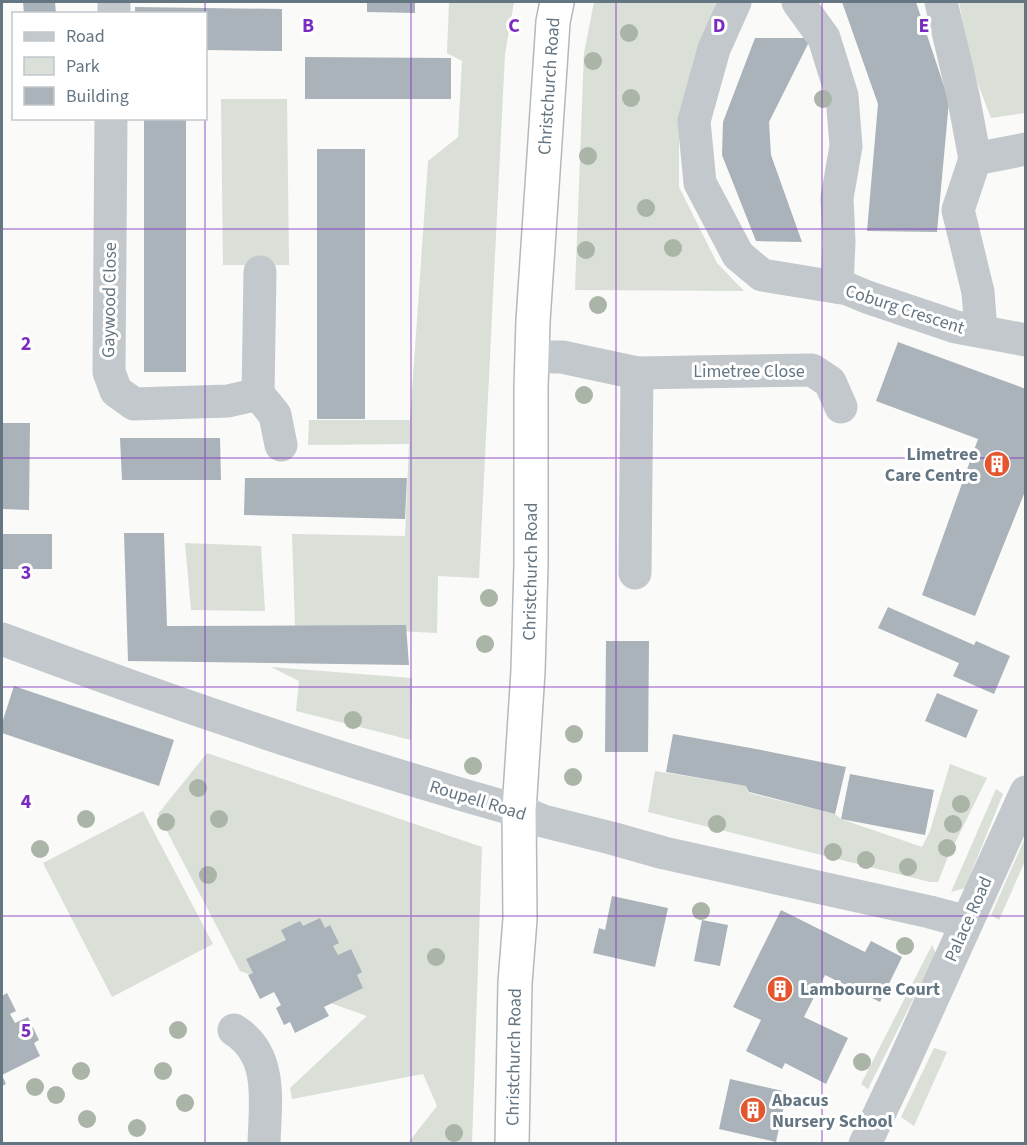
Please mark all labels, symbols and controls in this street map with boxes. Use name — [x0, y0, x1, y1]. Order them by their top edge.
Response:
legend — [12, 12, 207, 120]
text: B — [302, 12, 314, 40]
text: C — [508, 12, 520, 40]
text: D — [713, 12, 725, 40]
text: E — [919, 12, 929, 40]
street label: Christchurch Road — [532, 16, 566, 156]
text: Road — [66, 24, 105, 49]
text: Park — [66, 54, 100, 79]
text: Building — [66, 84, 129, 109]
street label: Gaywood Close — [96, 242, 123, 358]
street label: Coburg Crescent — [842, 278, 968, 341]
text: 2 — [21, 330, 31, 358]
street label: Limetree Close — [693, 359, 805, 384]
place label: Limetree Care Centre — [885, 442, 978, 488]
building icon: Limetree Care Centre — [982, 449, 1012, 479]
street label: Christchurch Road — [517, 503, 544, 641]
text: 3 — [21, 559, 31, 587]
street label: Roupell Road — [426, 774, 529, 827]
text: 4 — [21, 788, 32, 816]
street label: Palace Road — [938, 872, 998, 966]
building icon: Lambourne Court — [765, 974, 795, 1004]
place label: Lambourne Court — [800, 977, 940, 1002]
street label: Christchurch Road — [500, 988, 528, 1126]
text: 5 — [21, 1017, 31, 1045]
place label: Abacus Nursery School — [771, 1088, 893, 1134]
building icon: Abacus Nursery School — [738, 1095, 768, 1125]

